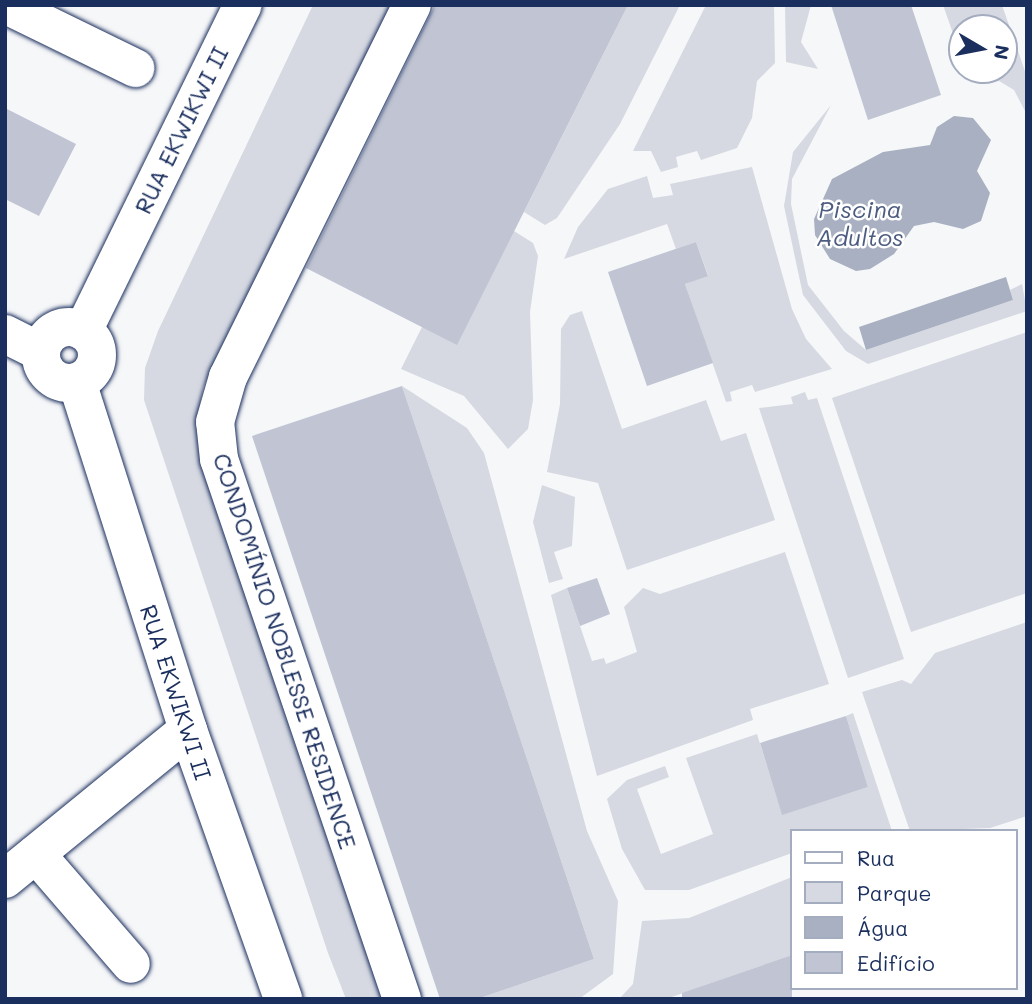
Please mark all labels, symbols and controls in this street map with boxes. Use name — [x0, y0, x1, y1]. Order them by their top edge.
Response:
north arrow — [948, 14, 1018, 84]
street label: RUA EKWIKWI II — [129, 42, 233, 218]
text: N — [989, 43, 1016, 62]
water label: Piscina Adultos — [816, 195, 904, 251]
street label: CONDOMÍNIO NOBLESSE RESIDENCE — [208, 450, 362, 852]
street label: RUA EKWIKWI II — [135, 601, 217, 783]
legend — [790, 829, 1018, 990]
text: Rua — [857, 844, 895, 871]
text: Parque — [857, 879, 931, 906]
text: Água — [857, 914, 908, 941]
text: Edifício — [857, 949, 935, 976]

